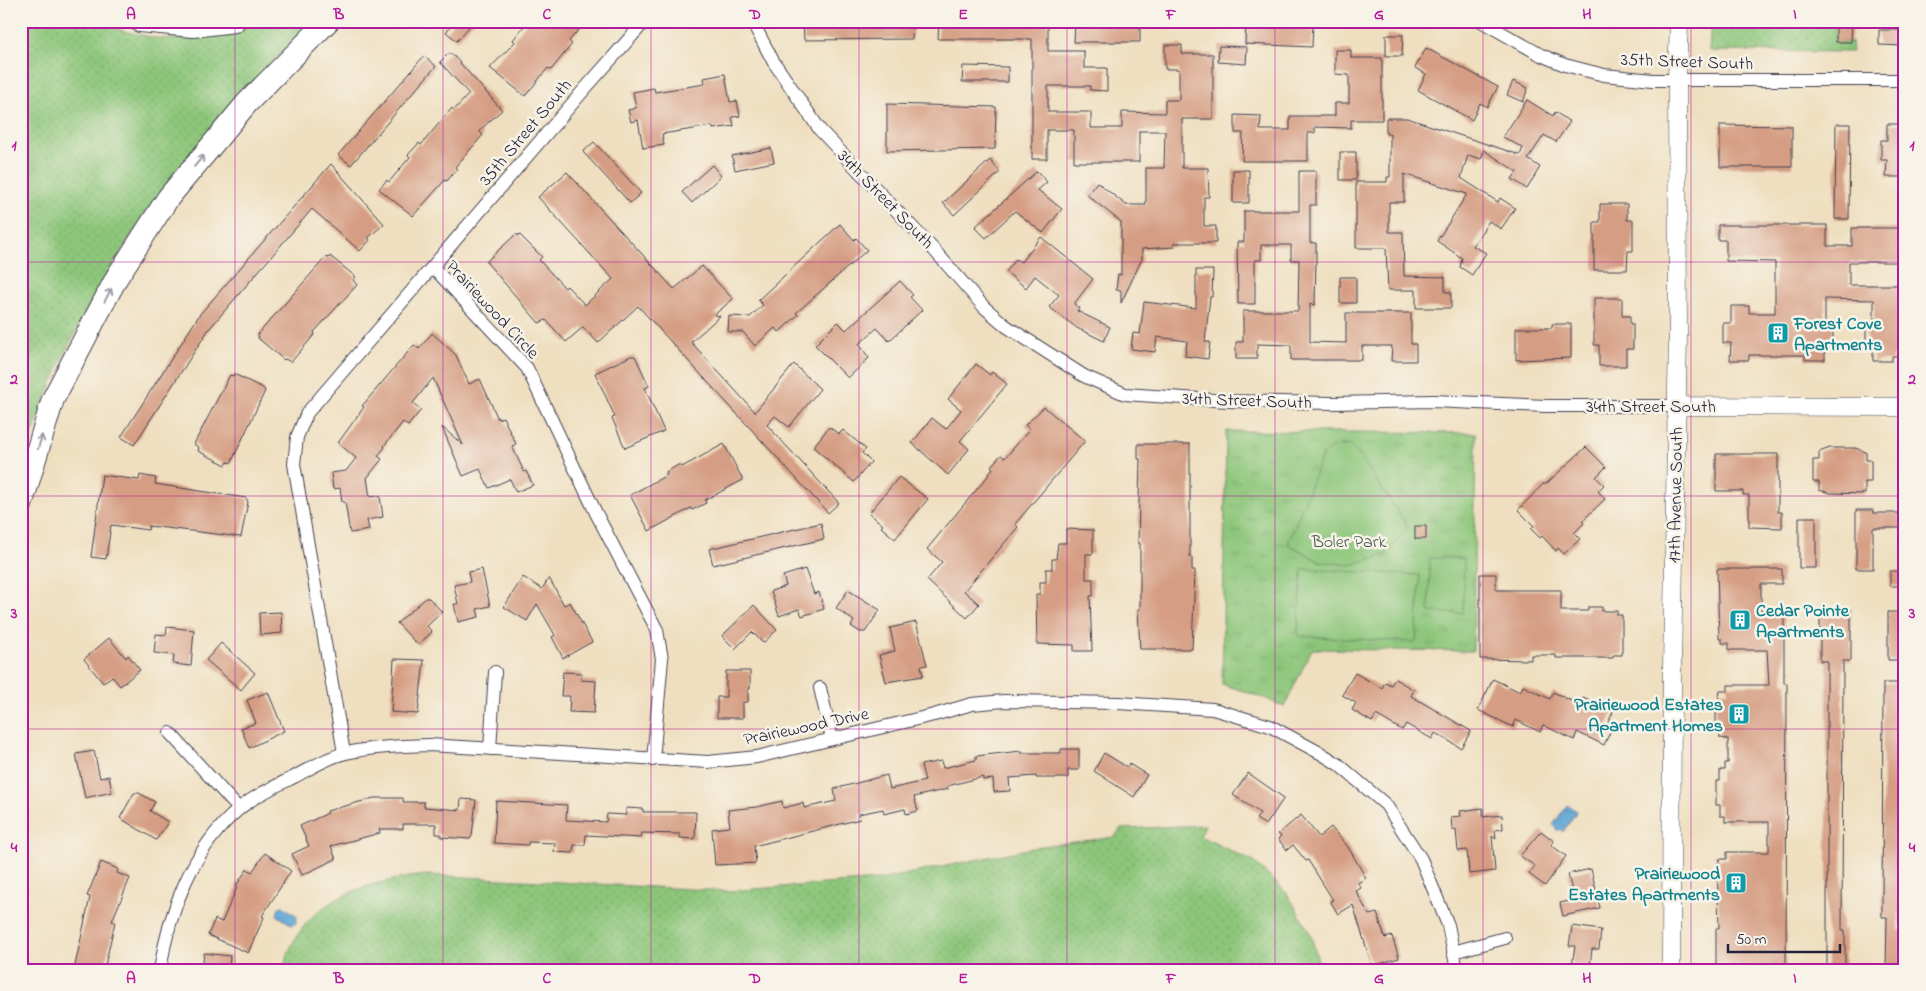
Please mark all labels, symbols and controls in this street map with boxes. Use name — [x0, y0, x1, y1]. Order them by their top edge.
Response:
text: A — [126, 3, 136, 27]
text: B — [333, 3, 345, 27]
text: C — [543, 3, 552, 27]
text: D — [748, 3, 761, 27]
text: E — [958, 3, 968, 27]
text: F — [1165, 3, 1177, 27]
text: G — [1374, 3, 1384, 27]
text: H — [1582, 3, 1592, 27]
text: I — [1793, 3, 1797, 27]
street label: 35th Street South — [1620, 48, 1754, 78]
street label: 35th Street South — [474, 74, 579, 192]
text: 1 — [11, 134, 17, 158]
text: 1 — [1909, 134, 1915, 158]
street label: 34th Street South — [830, 145, 939, 256]
one-way arrow — [193, 155, 204, 168]
street label: Prairiewood Circle — [439, 255, 545, 367]
one-way arrow — [104, 288, 113, 303]
place label: Forest Cove Apartments — [1793, 312, 1882, 359]
building icon: Forest Cove Apartments — [1766, 321, 1790, 345]
text: 2 — [9, 368, 18, 392]
text: 2 — [1907, 368, 1916, 392]
street label: 34th Street South — [1182, 387, 1312, 417]
street label: 34th Street South — [1586, 395, 1716, 421]
street label: 17th Avenue South — [1663, 427, 1691, 563]
one-way arrow — [36, 434, 46, 450]
park label: Boler Park — [1311, 530, 1386, 556]
place label: Cedar Pointe Apartments — [1756, 599, 1850, 646]
text: 3 — [10, 602, 18, 626]
text: 3 — [1908, 602, 1916, 626]
building icon: Cedar Pointe Apartments — [1728, 608, 1752, 632]
place label: Prairiewood Estates Apartment Homes — [1574, 693, 1723, 740]
street label: Prairiewood Drive — [741, 702, 872, 754]
building icon: Prairiewood Estates Apartment Homes — [1727, 702, 1751, 726]
text: 4 — [10, 836, 18, 860]
text: 4 — [1908, 836, 1916, 860]
place label: Prairiewood Estates Apartments — [1568, 862, 1721, 909]
building icon: Prairiewood Estates Apartments — [1724, 871, 1748, 895]
scale bar — [1728, 921, 1841, 953]
text: 50 m — [1736, 929, 1767, 951]
text: A — [126, 967, 136, 991]
text: B — [333, 967, 345, 991]
text: C — [543, 967, 552, 991]
text: D — [748, 967, 761, 991]
text: E — [958, 967, 968, 991]
text: F — [1165, 967, 1177, 991]
text: G — [1374, 967, 1384, 991]
text: H — [1582, 967, 1592, 991]
text: I — [1793, 967, 1797, 991]

